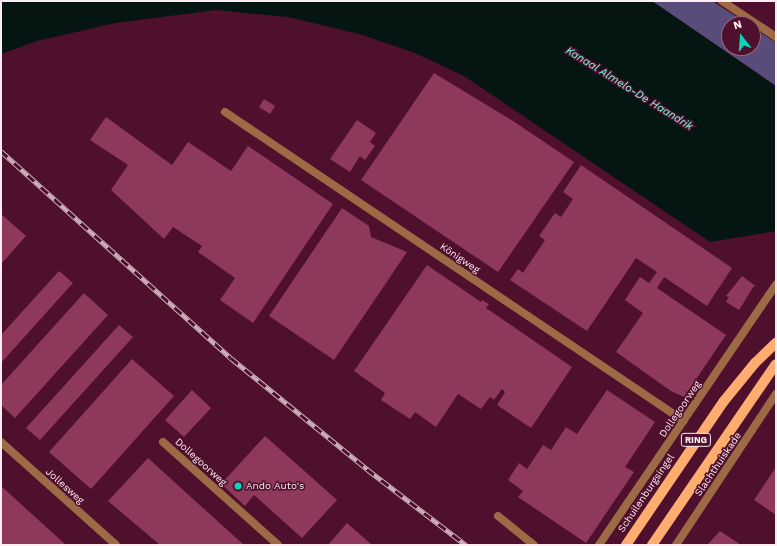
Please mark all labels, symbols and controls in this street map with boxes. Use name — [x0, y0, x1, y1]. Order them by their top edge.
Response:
north arrow — [721, 16, 761, 56]
text: N — [732, 18, 743, 32]
water label: Kanaal Almelo-De Haandrik — [563, 44, 695, 134]
street label: Königweg — [438, 240, 482, 276]
street label: Dollegoorweg — [657, 378, 703, 440]
street label: Slachthuiskade — [692, 430, 744, 498]
road number: RING — [680, 433, 712, 447]
street label: Dollegoorweg — [173, 436, 229, 488]
street label: Schuilenburgsingel — [615, 452, 677, 534]
street label: Jollesweg — [43, 466, 87, 506]
place label: Ando Auto's — [246, 480, 305, 492]
marker: Ando Auto's — [233, 481, 243, 491]

